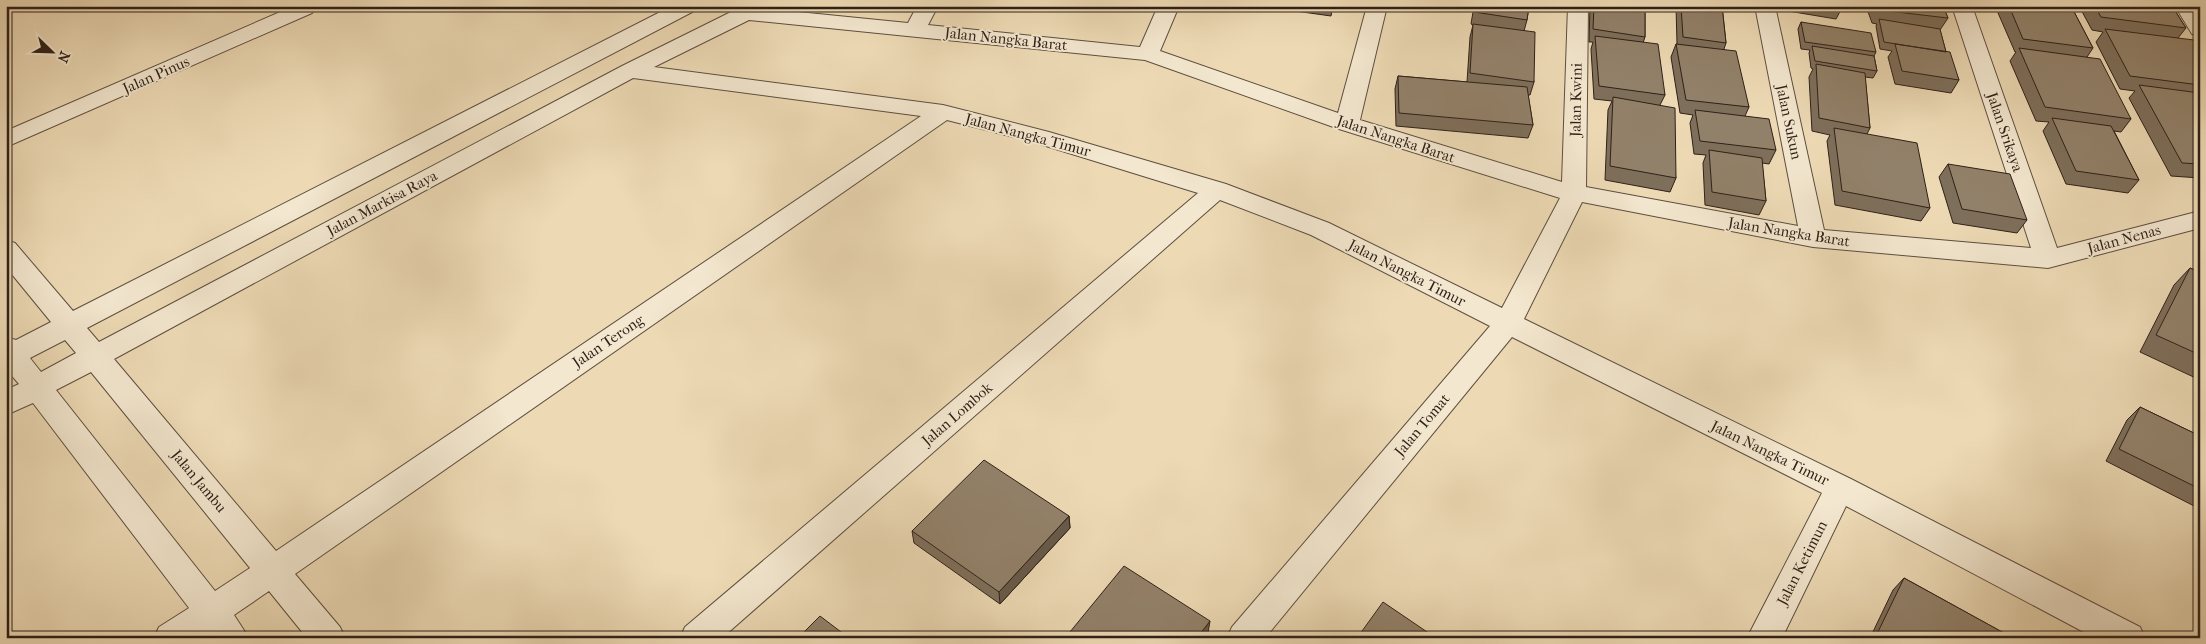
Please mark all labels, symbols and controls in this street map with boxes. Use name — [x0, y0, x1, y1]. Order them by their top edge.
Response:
street label: Jalan Nangka Barat — [943, 24, 1069, 54]
north arrow — [28, 28, 78, 78]
text: N — [53, 49, 73, 65]
street label: Jalan Pinus — [119, 52, 193, 98]
street label: Jalan Kwini — [1566, 62, 1586, 138]
street label: Jalan Sukun — [1772, 82, 1806, 162]
street label: Jalan Srikaya — [1983, 89, 2027, 175]
street label: Jalan Nangka Timur — [962, 109, 1093, 161]
street label: Jalan Nangka Barat — [1334, 111, 1458, 167]
street label: Jalan Markisa Raya — [323, 166, 441, 240]
street label: Jalan Nangka Barat — [1726, 213, 1852, 251]
street label: Jalan Nenas — [2084, 220, 2163, 258]
street label: Jalan Nangka Timur — [1344, 235, 1469, 311]
street label: Jalan Terong — [568, 310, 648, 372]
street label: Jalan Lombok — [917, 378, 996, 450]
street label: Jalan Tomat — [1390, 390, 1454, 461]
street label: Jalan Nangka Timur — [1707, 416, 1833, 490]
street label: Jalan Jambu — [167, 445, 231, 516]
street label: Jalan Ketimun — [1772, 517, 1831, 609]

